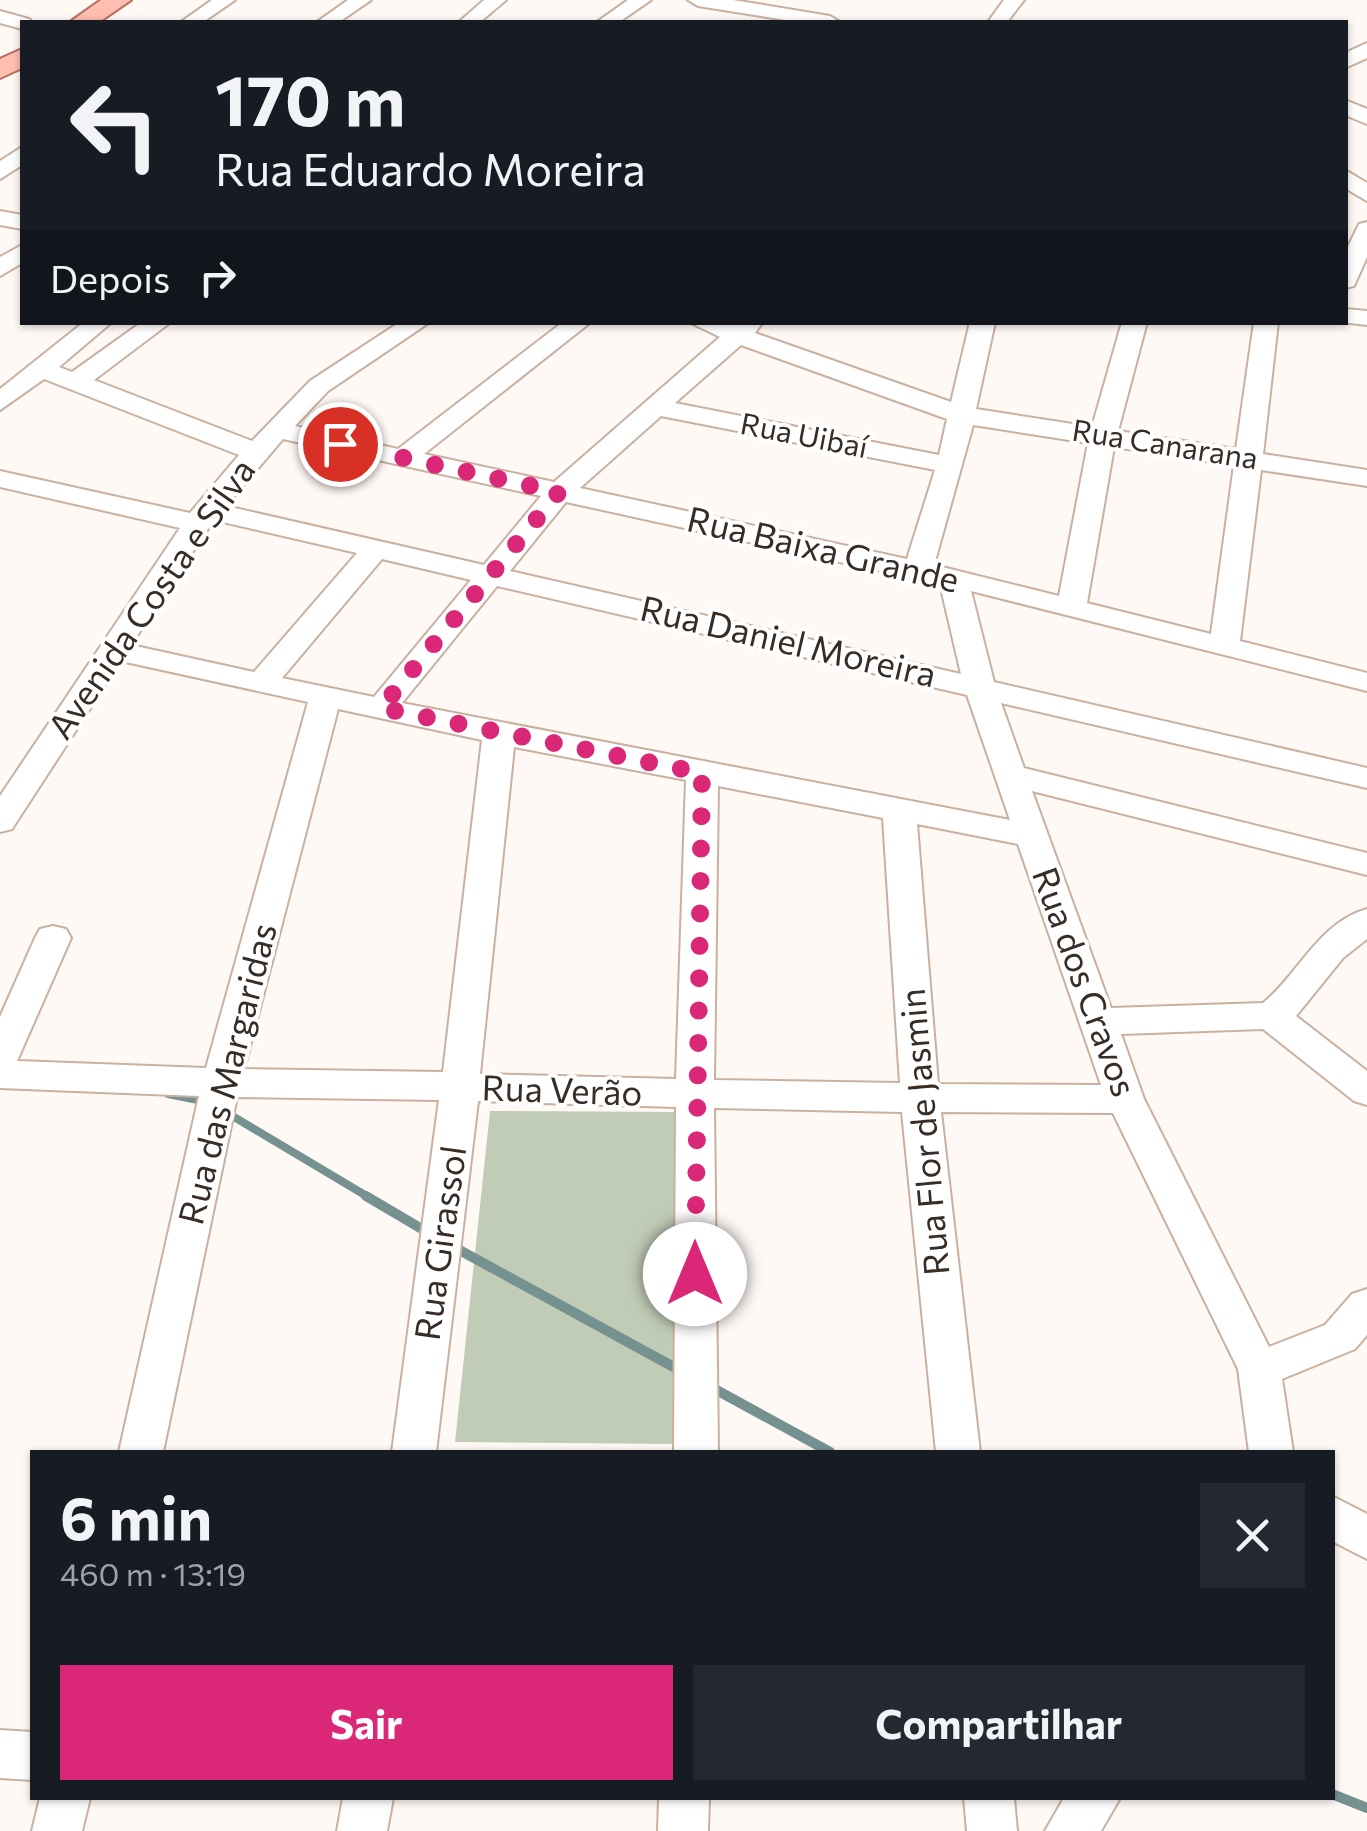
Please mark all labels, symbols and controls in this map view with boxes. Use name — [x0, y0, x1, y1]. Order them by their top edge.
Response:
text: 170 m — [215, 55, 406, 140]
icon: left — [50, 60, 180, 190]
text: Rua Eduardo Moreira — [215, 140, 646, 195]
icon: right — [190, 250, 245, 305]
text: Depois — [50, 254, 170, 301]
pin — [298, 402, 383, 487]
street label: Rua Uibaí — [738, 403, 873, 464]
street label: Rua Canarana — [1070, 410, 1261, 475]
icon: arrive — [313, 417, 368, 472]
street label: Avenida Costa e Silva — [37, 449, 263, 746]
street label: Rua Baixa Grande — [683, 495, 964, 600]
street label: Rua Daniel Moreira — [637, 585, 941, 694]
street label: Rua dos Cravos — [1025, 861, 1148, 1102]
street label: Rua das Margaridas — [167, 918, 284, 1228]
street label: Rua Flor de Jasmin — [889, 987, 956, 1277]
street label: Rua Verão — [481, 1064, 643, 1113]
street label: Rua Girassol — [404, 1143, 473, 1343]
position arrow — [643, 1222, 747, 1326]
text: 6 min — [60, 1479, 212, 1552]
button: close — [1200, 1483, 1305, 1588]
text: 460 m · 13:19 — [60, 1553, 246, 1593]
button: Sair — [60, 1665, 673, 1780]
button: Compartilhar — [693, 1665, 1305, 1780]

